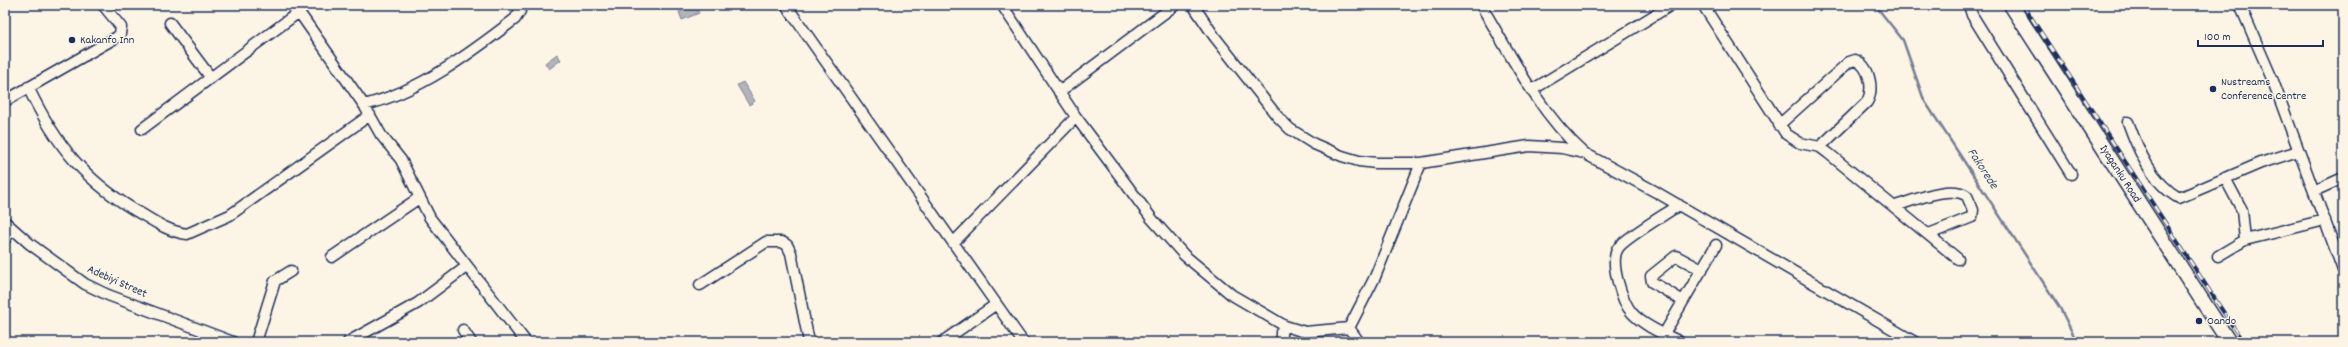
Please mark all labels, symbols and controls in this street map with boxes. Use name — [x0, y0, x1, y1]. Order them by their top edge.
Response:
scale bar — [2198, 22, 2323, 48]
text: 100 m — [2204, 29, 2231, 46]
place label: Kakanfo Inn — [80, 32, 135, 49]
marker: Kakanfo Inn — [67, 35, 77, 45]
place label: Nustreams Conference Centre — [2221, 74, 2306, 105]
marker: Nustreams Conference Centre — [2208, 84, 2218, 94]
street label: Iyaganku Road — [2095, 141, 2145, 206]
water label: Fakorede — [1962, 145, 2003, 194]
street label: Adebiyi Street — [84, 261, 150, 303]
place label: Oando — [2207, 313, 2236, 330]
marker: Oando — [2194, 316, 2204, 326]

